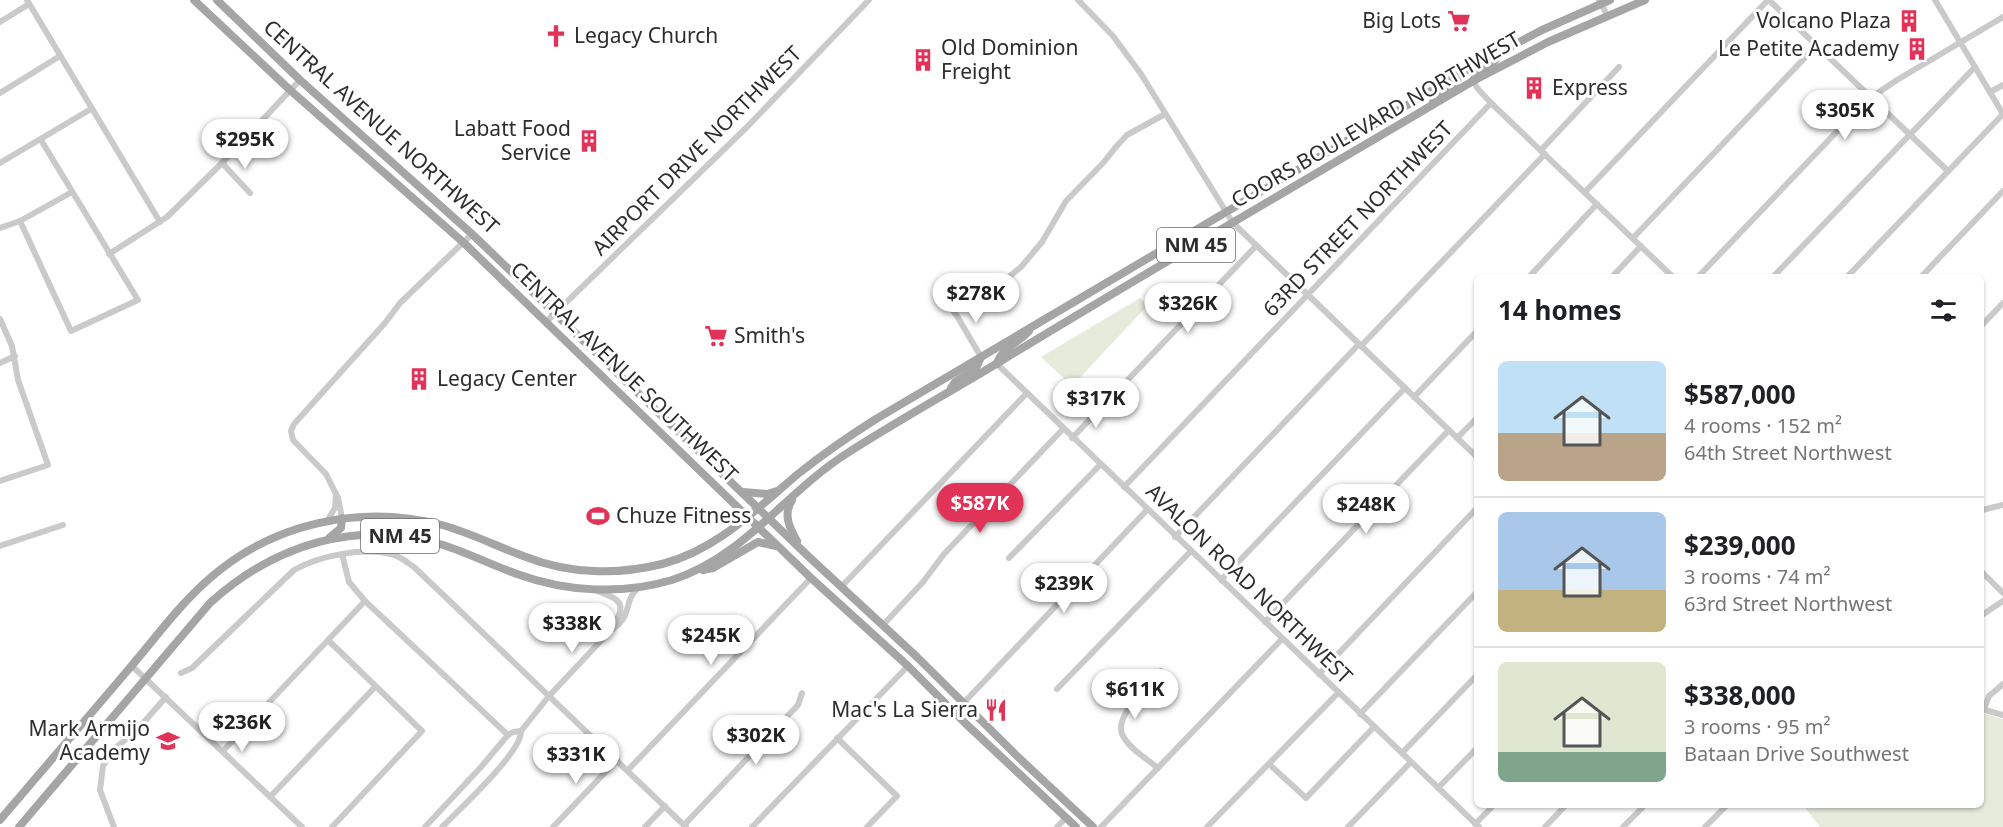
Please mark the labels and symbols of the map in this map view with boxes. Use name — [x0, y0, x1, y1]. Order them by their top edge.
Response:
place label: Big Lots — [1362, 6, 1441, 34]
place label: Volcano Plaza — [1756, 6, 1891, 34]
supermarket icon: Big Lots — [1446, 8, 1472, 34]
building icon: Volcano Plaza — [1896, 8, 1922, 34]
street label: CENTRAL AVENUE NORTHWEST — [258, 13, 506, 240]
place label: Legacy Church — [574, 21, 718, 49]
church icon: Legacy Church — [543, 23, 569, 49]
street label: COORS BOULEVARD NORTHWEST — [1226, 24, 1526, 214]
place label: Old Dominion Freight — [941, 33, 1078, 85]
place label: Le Petite Academy — [1718, 34, 1899, 62]
building icon: Le Petite Academy — [1904, 36, 1930, 62]
street label: AIRPORT DRIVE NORTHWEST — [586, 39, 807, 261]
building icon: Old Dominion Freight — [910, 47, 936, 73]
place label: Express — [1552, 73, 1628, 101]
building icon: Express — [1521, 75, 1547, 101]
pin: $305K — [1803, 90, 1887, 141]
place label: Labatt Food Service — [454, 114, 571, 166]
street label: 63RD STREET NORTHWEST — [1256, 114, 1458, 322]
pin: $295K — [203, 119, 287, 170]
building icon: Labatt Food Service — [576, 128, 602, 154]
road number: NM 45 — [1157, 228, 1235, 262]
street label: CENTRAL AVENUE SOUTHWEST — [505, 255, 745, 488]
pin: $278K — [934, 273, 1018, 324]
pin: $326K — [1146, 283, 1230, 334]
place label: Smith's — [734, 321, 805, 349]
supermarket icon: Smith's — [703, 323, 729, 349]
place label: Legacy Center — [437, 364, 577, 392]
building icon: Legacy Center — [406, 366, 432, 392]
pin: $317K — [1054, 378, 1138, 429]
street label: AVALON ROAD NORTHWEST — [1141, 477, 1359, 690]
pin: $587K — [938, 483, 1022, 534]
pin: $248K — [1324, 484, 1408, 535]
place label: Chuze Fitness — [616, 501, 751, 529]
sports icon: Chuze Fitness — [585, 503, 611, 529]
road number: NM 45 — [361, 519, 439, 553]
pin: $239K — [1022, 563, 1106, 614]
pin: $338K — [530, 603, 614, 654]
pin: $245K — [669, 615, 753, 666]
pin: $611K — [1093, 669, 1177, 720]
place label: Mac's La Sierra — [831, 695, 978, 723]
restaurant icon: Mac's La Sierra — [983, 697, 1009, 723]
pin: $236K — [200, 702, 284, 753]
place label: Mark Armijo Academy — [29, 714, 150, 766]
pin: $302K — [714, 715, 798, 766]
school or university icon: Mark Armijo Academy — [155, 728, 181, 754]
pin: $331K — [534, 734, 618, 785]

